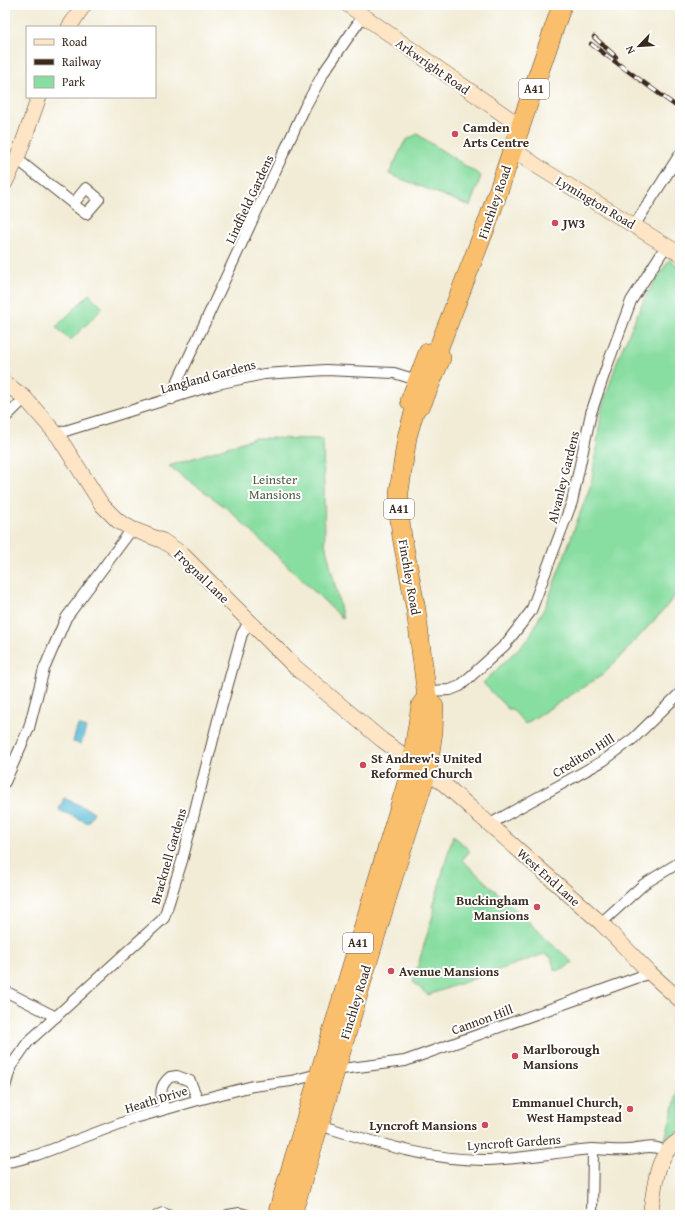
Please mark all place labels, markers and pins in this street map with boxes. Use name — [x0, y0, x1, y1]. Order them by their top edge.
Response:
place label: Camden Arts Centre — [463, 118, 529, 152]
marker: Camden Arts Centre — [450, 129, 460, 139]
place label: JW3 — [561, 214, 585, 233]
marker: JW3 — [550, 218, 560, 228]
place label: St Andrew's United Reformed Church — [371, 749, 482, 783]
marker: St Andrew's United Reformed Church — [358, 760, 368, 770]
place label: Buckingham Mansions — [456, 891, 530, 925]
marker: Buckingham Mansions — [532, 902, 542, 912]
place label: Avenue Mansions — [399, 962, 500, 981]
marker: Avenue Mansions — [386, 966, 396, 976]
place label: Marlborough Mansions — [523, 1040, 600, 1074]
marker: Marlborough Mansions — [510, 1051, 520, 1061]
place label: Emmanuel Church, West Hampstead — [512, 1093, 623, 1127]
marker: Emmanuel Church, West Hampstead — [625, 1104, 635, 1114]
place label: Lyncroft Mansions — [370, 1116, 477, 1135]
marker: Lyncroft Mansions — [480, 1120, 490, 1130]

